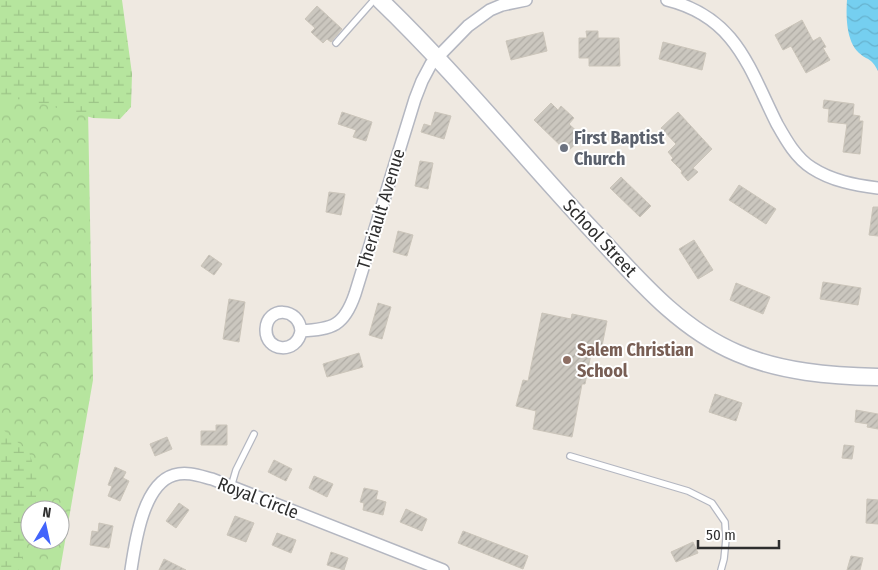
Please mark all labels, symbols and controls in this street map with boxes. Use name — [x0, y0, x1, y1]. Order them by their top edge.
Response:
place label: First Baptist Church — [574, 127, 665, 170]
marker: First Baptist Church — [558, 142, 570, 154]
street label: Theriault Avenue — [352, 146, 410, 272]
street label: School Street — [558, 195, 642, 282]
place label: Salem Christian School — [577, 339, 694, 382]
marker: Salem Christian School — [561, 354, 573, 366]
street label: Royal Circle — [214, 472, 302, 524]
north arrow — [20, 500, 70, 550]
text: N — [41, 504, 52, 522]
scale bar — [698, 518, 779, 550]
text: 50 m — [706, 526, 736, 544]

